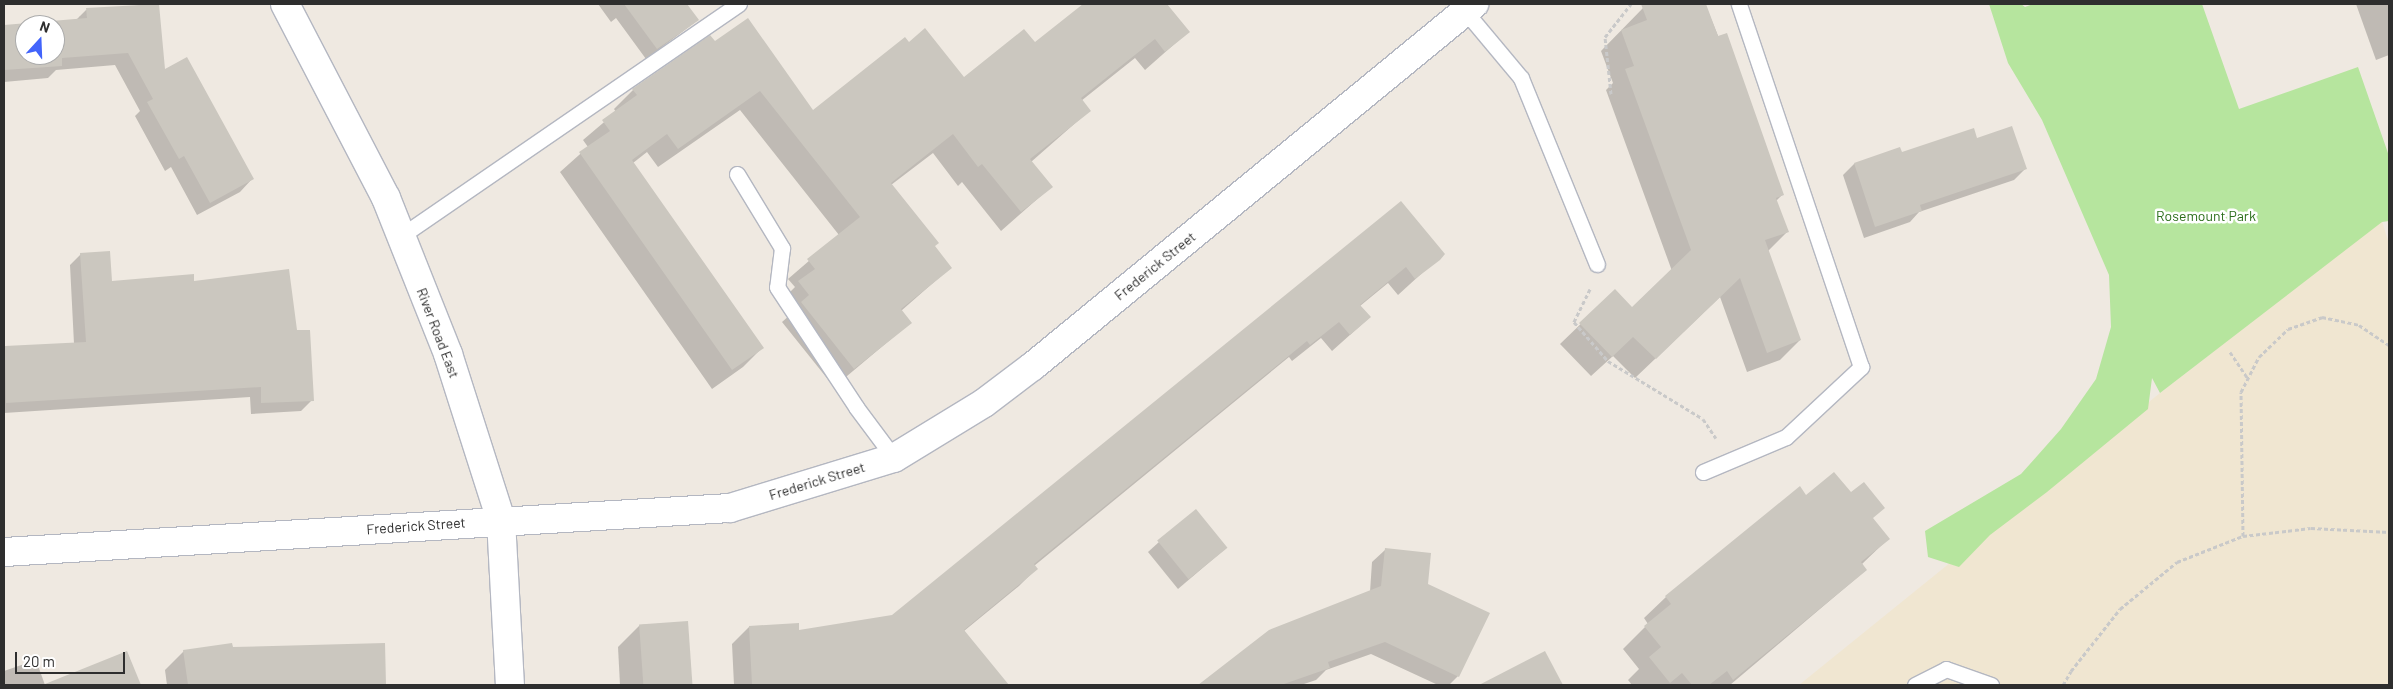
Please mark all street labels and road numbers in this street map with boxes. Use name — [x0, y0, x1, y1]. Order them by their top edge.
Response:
street label: Frederick Street — [1111, 228, 1199, 304]
street label: River Road East — [413, 286, 463, 380]
street label: Frederick Street — [767, 458, 867, 504]
street label: Frederick Street — [366, 514, 466, 538]

